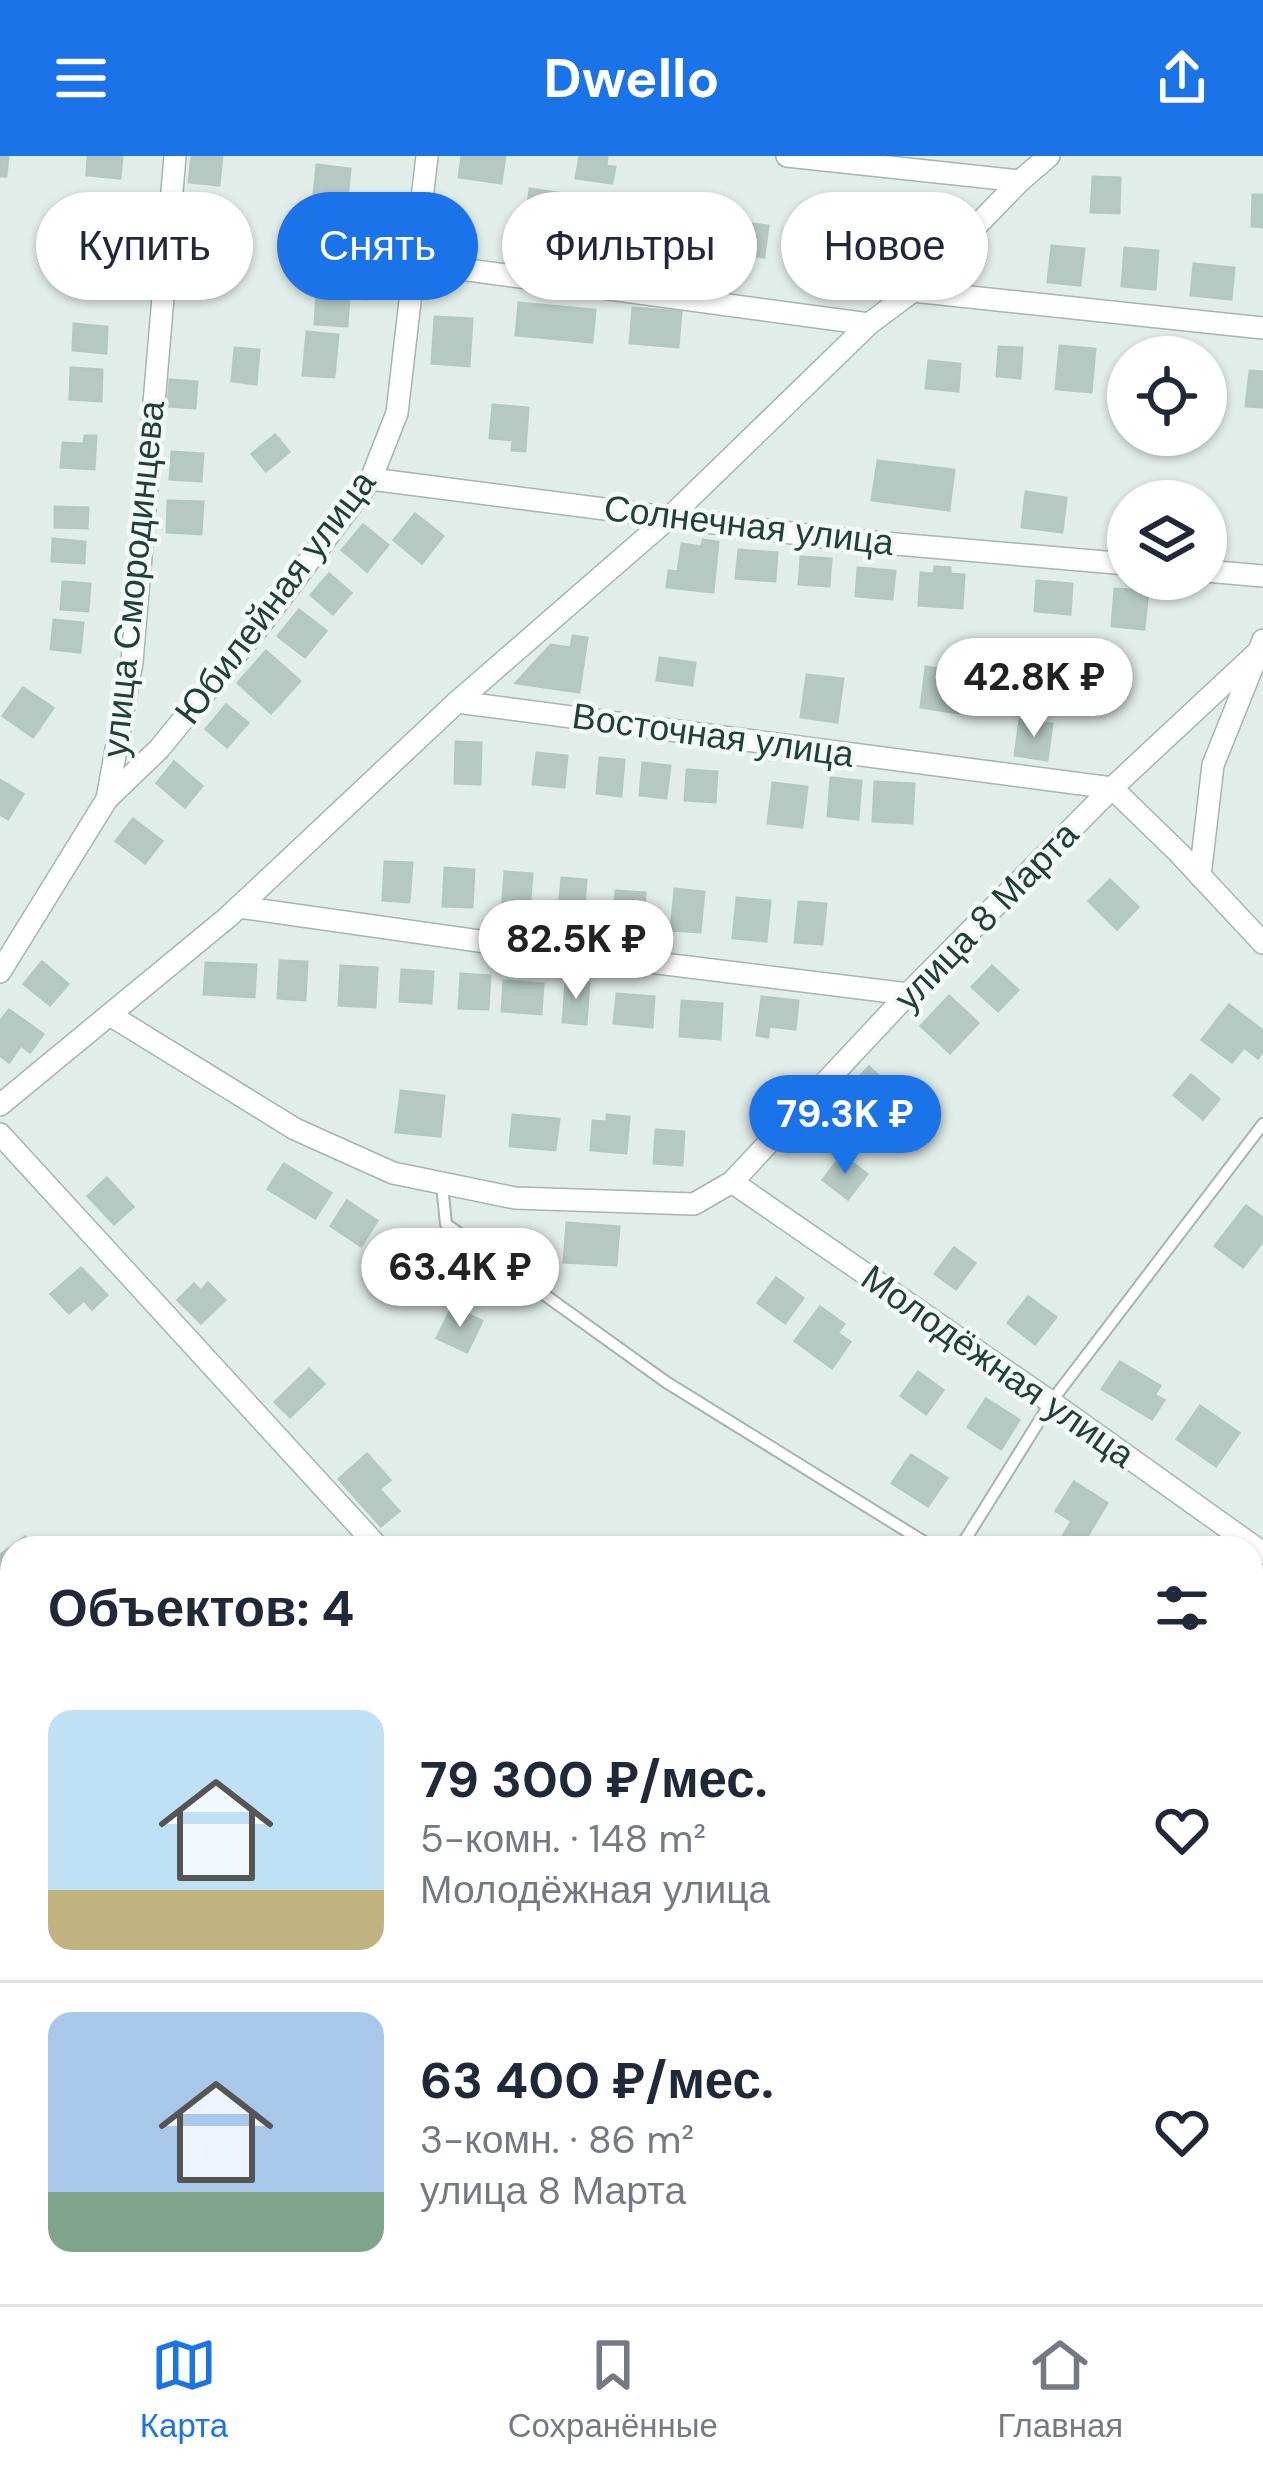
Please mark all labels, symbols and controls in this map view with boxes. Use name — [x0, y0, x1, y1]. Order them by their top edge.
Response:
text: Dwello — [544, 43, 719, 114]
icon: menu — [48, 45, 114, 111]
icon: share — [1149, 45, 1215, 111]
chip: Купить — [36, 192, 253, 300]
chip: Снять — [277, 192, 478, 300]
chip: Фильтры — [502, 192, 757, 300]
chip: Новое — [781, 192, 988, 300]
map controls — [1107, 336, 1227, 600]
button: locate — [1107, 336, 1227, 456]
street label: улица Смородинцева — [91, 397, 175, 760]
street label: Юбилейная улица — [164, 460, 386, 733]
button: layers — [1107, 480, 1227, 600]
street label: Солнечная улица — [601, 484, 898, 566]
pin: 42.8K ₽ — [923, 638, 1145, 740]
text: 42.8K ₽ — [963, 651, 1105, 702]
street label: Восточная улица — [569, 692, 858, 778]
street label: улица 8 Марта — [884, 811, 1089, 1021]
pin: 82.5K ₽ — [465, 900, 687, 1002]
text: 82.5K ₽ — [505, 913, 647, 964]
pin: 79.3K ₽ — [734, 1075, 956, 1177]
text: 79.3K ₽ — [776, 1088, 914, 1139]
pin: 63.4K ₽ — [349, 1228, 571, 1330]
text: 63.4K ₽ — [388, 1241, 532, 1292]
street label: Молодёжная улица — [852, 1254, 1145, 1479]
text: Объектов: 4 — [48, 1575, 354, 1642]
icon: filters — [1149, 1575, 1215, 1641]
text: 79 300 ₽/мес. — [420, 1746, 768, 1813]
icon: home — [144, 1758, 288, 1902]
icon: heart — [1149, 1797, 1215, 1863]
text: 5-комн. · 148 m² — [420, 1813, 706, 1864]
text: Молодёжная улица — [420, 1864, 770, 1915]
text: 63 400 ₽/мес. — [420, 2047, 774, 2114]
icon: home — [144, 2060, 288, 2204]
icon: heart — [1149, 2099, 1215, 2165]
text: 3-комн. · 86 m² — [420, 2114, 694, 2165]
text: улица 8 Марта — [420, 2165, 686, 2216]
tab: Карта — [140, 2332, 228, 2447]
tab: Сохранённые — [508, 2332, 718, 2447]
tab: Главная — [998, 2332, 1123, 2447]

